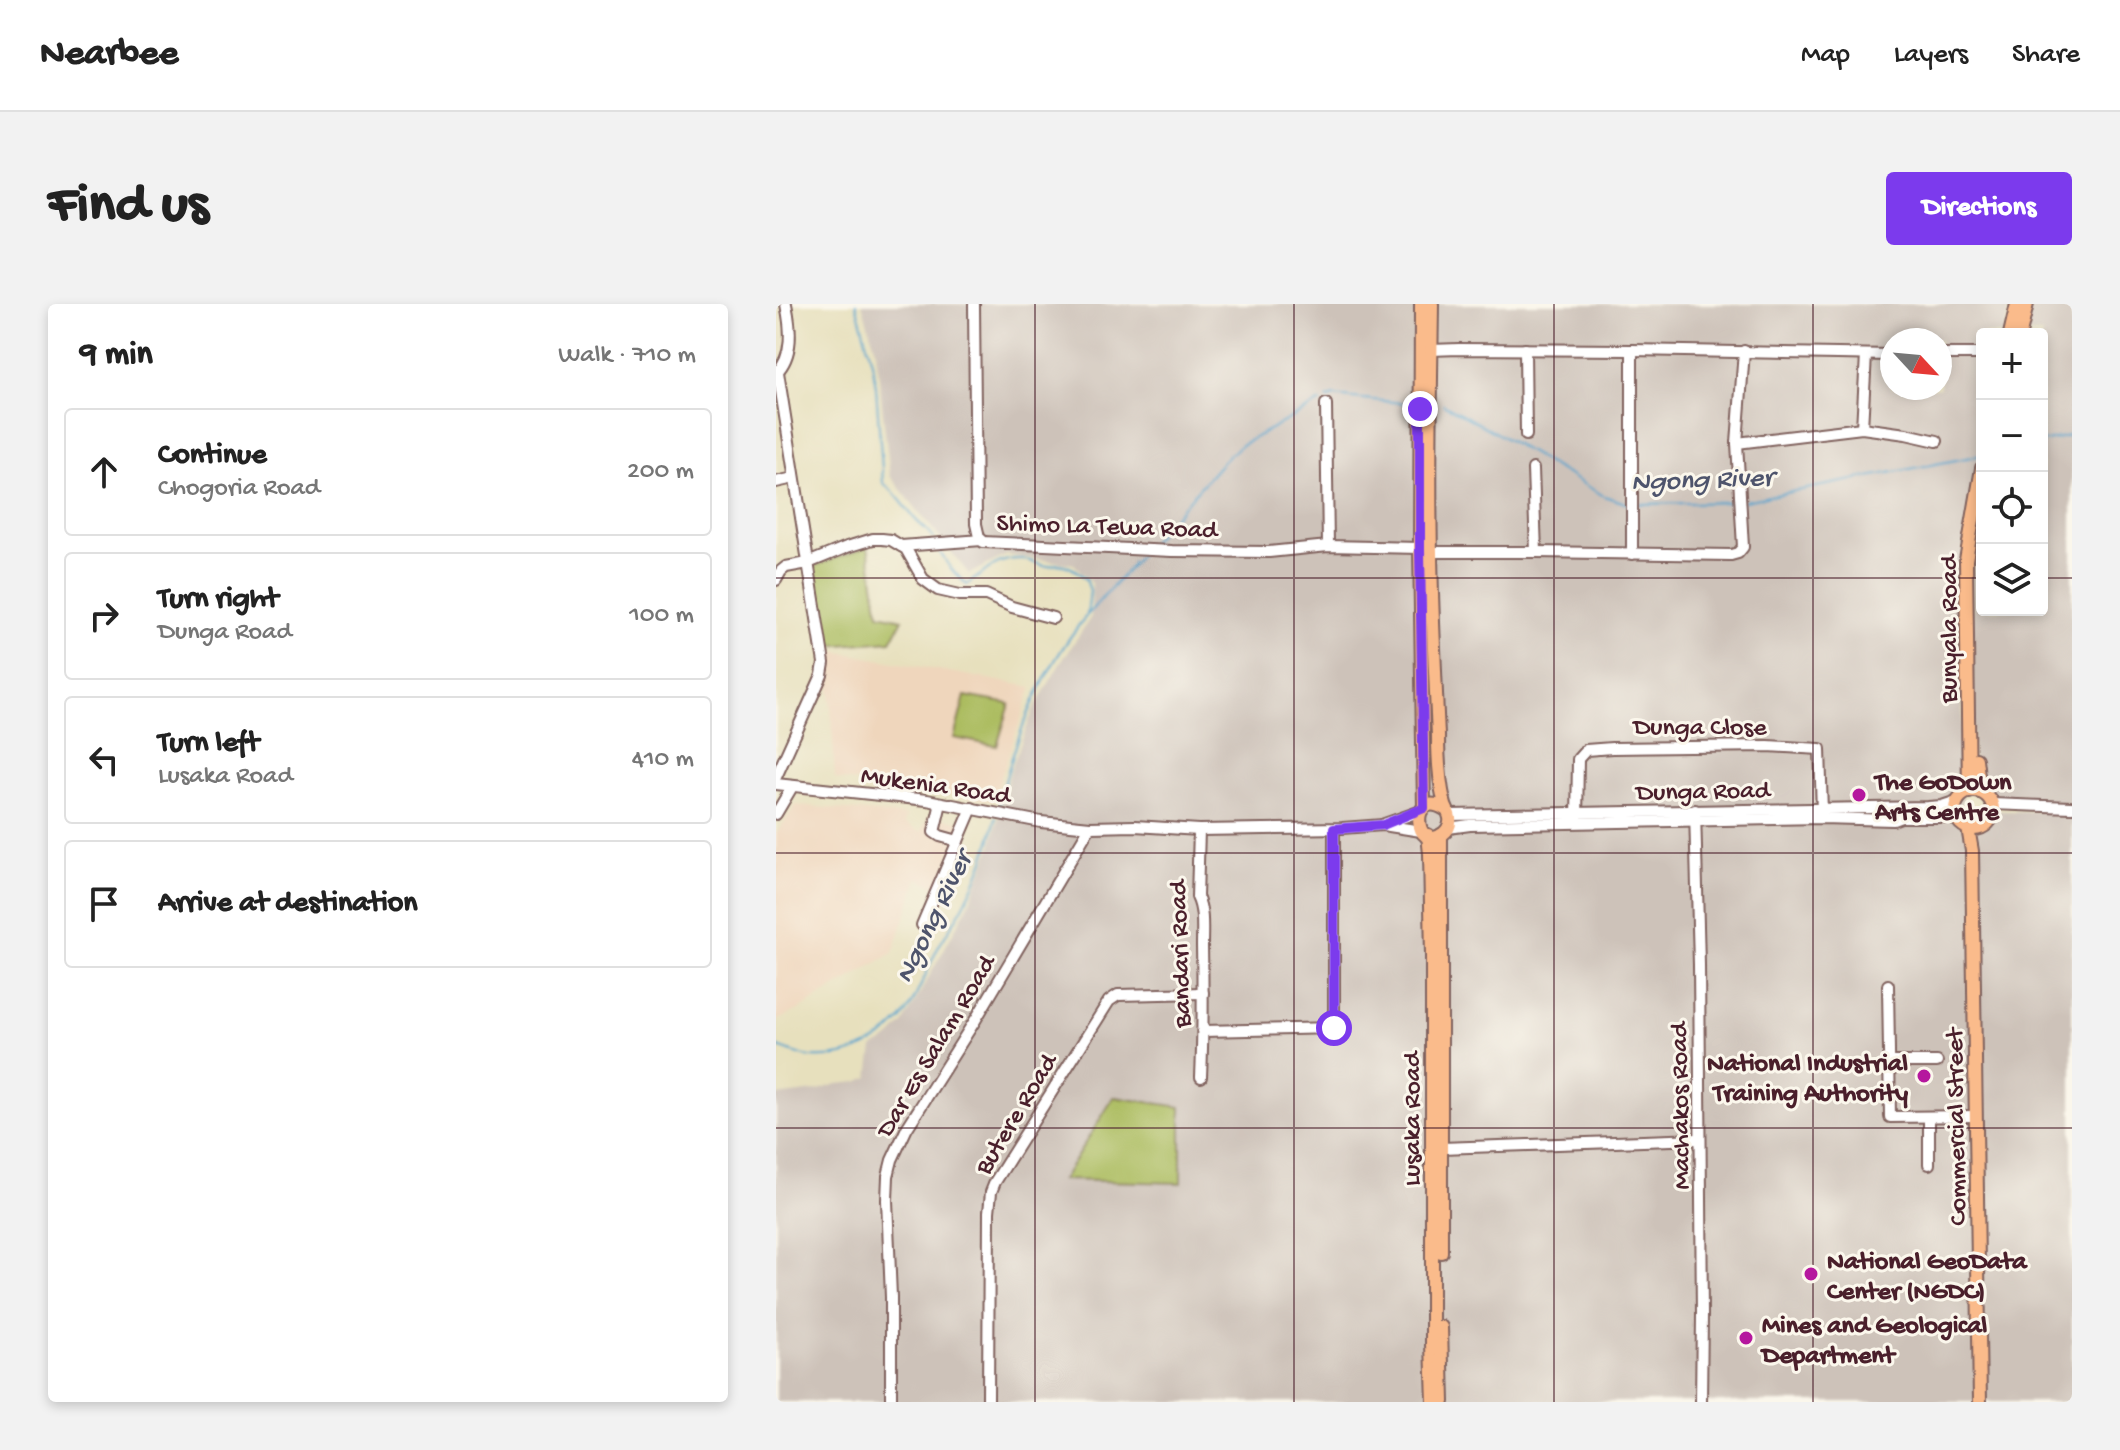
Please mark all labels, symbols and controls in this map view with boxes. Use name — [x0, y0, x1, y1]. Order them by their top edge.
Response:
text: Nearbee — [40, 33, 178, 77]
text: Map — [1801, 39, 1850, 72]
text: Layers — [1894, 39, 1968, 72]
text: Share — [2012, 39, 2080, 72]
button: Directions — [1886, 172, 2072, 245]
text: Find us — [48, 175, 208, 241]
north arrow — [1880, 328, 1952, 400]
map controls — [1976, 328, 2048, 616]
button: + — [1976, 328, 2048, 400]
text: 9 min — [80, 336, 153, 376]
text: Walk · 710 m — [558, 341, 696, 372]
route end — [1402, 391, 1438, 427]
button: − — [1976, 400, 2048, 472]
text: Continue — [158, 439, 267, 474]
icon: ahead — [82, 450, 126, 494]
text: 200 m — [627, 457, 694, 488]
water label: Ngong River — [1631, 462, 1779, 500]
button: locate — [1976, 472, 2048, 544]
text: Chogoria Road — [158, 474, 320, 505]
street label: Shimo La Tewa Road — [996, 509, 1219, 548]
button: layers — [1976, 544, 2048, 616]
street label: Bunyala Road — [1936, 553, 1967, 704]
text: Turn right — [158, 583, 278, 618]
icon: right — [82, 594, 126, 638]
text: 100 m — [629, 601, 694, 632]
text: Dunga Road — [158, 618, 292, 649]
street label: Dunga Close — [1631, 714, 1767, 745]
text: Turn left — [158, 727, 259, 762]
icon: left — [82, 738, 126, 782]
text: 410 m — [632, 745, 694, 776]
text: Lusaka Road — [158, 762, 293, 793]
street label: Mukenia Road — [859, 762, 1014, 814]
place label: The GoDown Arts Centre — [1873, 769, 2012, 830]
street label: Dunga Road — [1634, 777, 1772, 810]
marker: The GoDown Arts Centre — [1850, 786, 1868, 804]
water label: Ngong River — [889, 842, 983, 989]
street label: Bandari Road — [1164, 878, 1201, 1029]
icon: arrive — [82, 882, 126, 926]
text: Arrive at destination — [158, 887, 418, 922]
street label: Dar Es Salam Road — [870, 949, 1005, 1146]
route start — [1316, 1010, 1352, 1046]
street label: Machakos Road — [1666, 1020, 1699, 1190]
street label: Commercial Street — [1941, 1026, 1976, 1226]
street label: Butere Road — [969, 1048, 1067, 1182]
street label: Lusaka Road — [1399, 1050, 1430, 1186]
place label: National Industrial Training Authority — [1707, 1050, 1908, 1111]
marker: National Industrial Training Authority — [1915, 1067, 1933, 1085]
place label: National GeoData Center (NGDC) — [1827, 1248, 2028, 1309]
marker: National GeoData Center (NGDC) — [1802, 1265, 1820, 1283]
place label: Mines and Geological Department — [1760, 1312, 1988, 1373]
marker: Mines and Geological Department — [1737, 1329, 1755, 1347]

